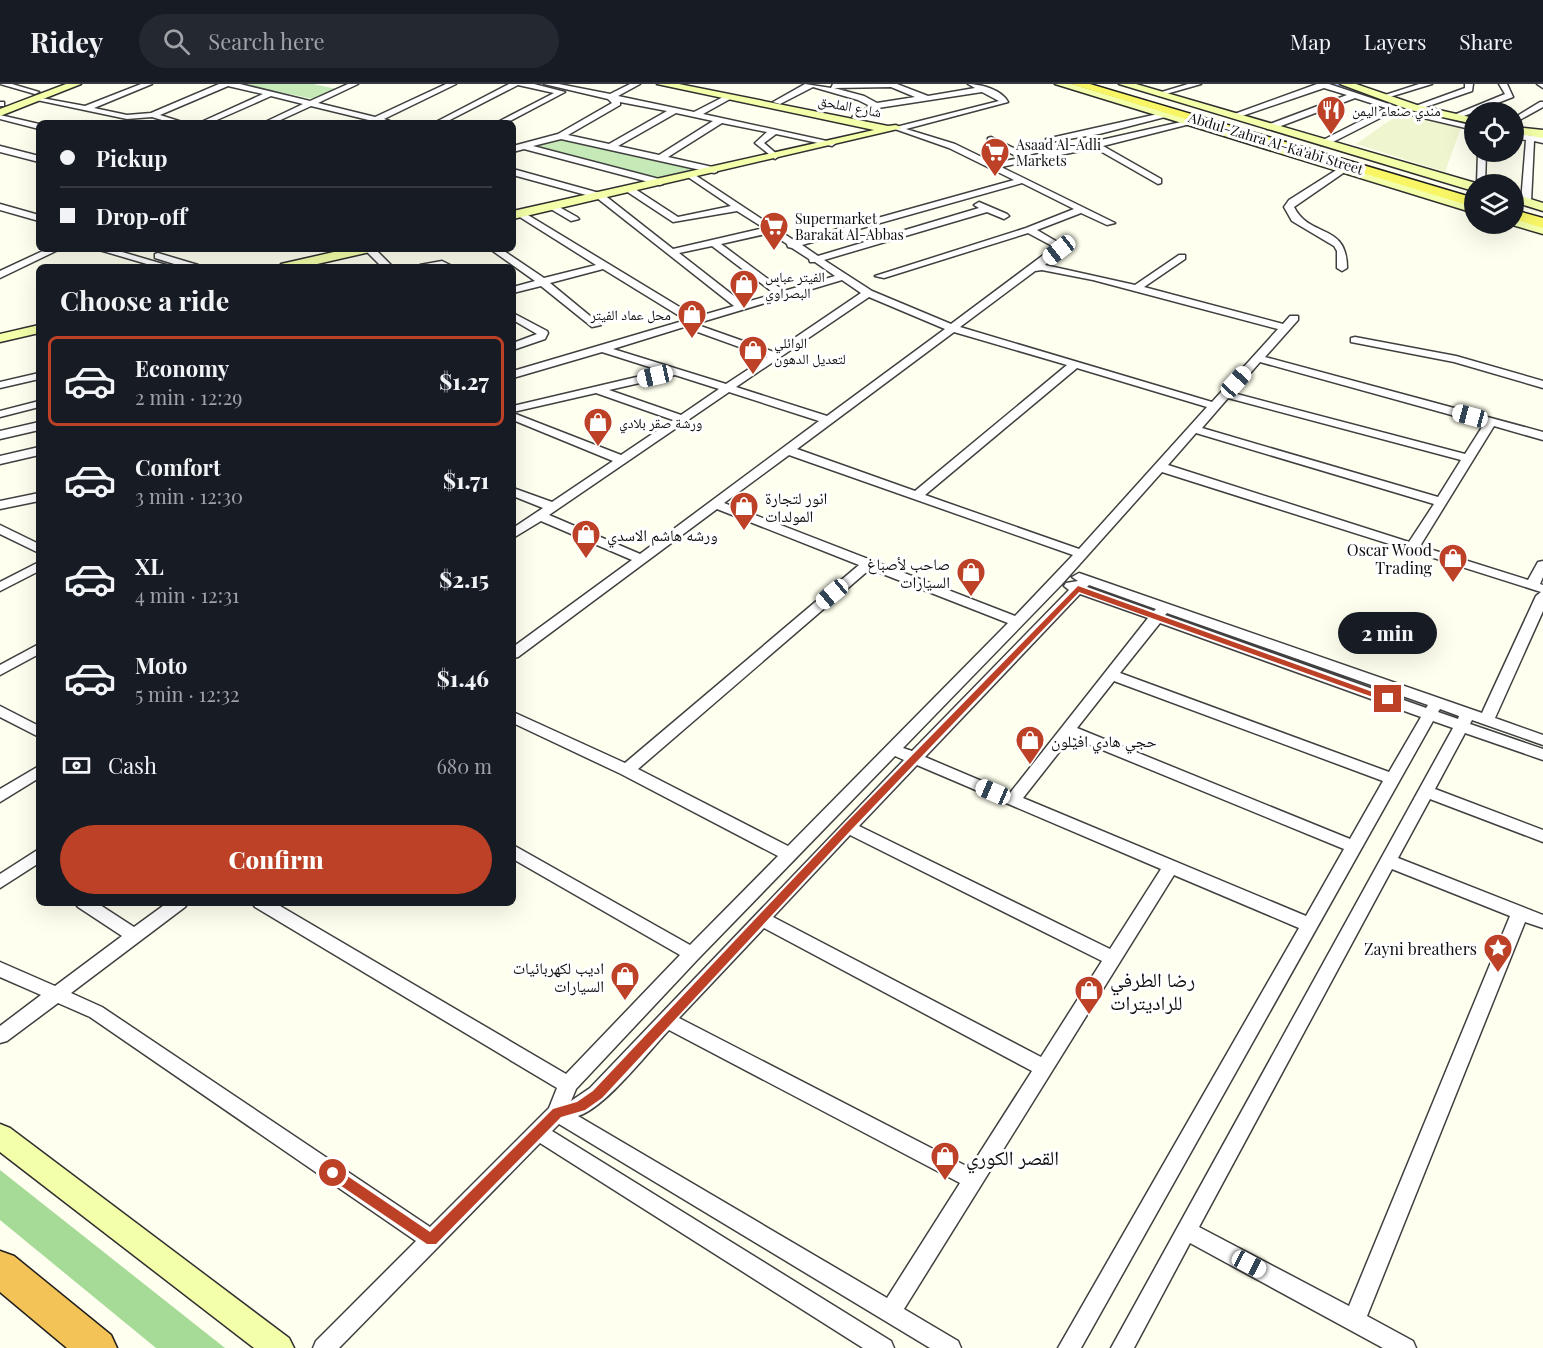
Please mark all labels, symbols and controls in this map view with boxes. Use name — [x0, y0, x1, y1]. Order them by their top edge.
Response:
search box — [139, 14, 559, 68]
text: Ridey — [30, 23, 103, 60]
icon: search — [160, 25, 193, 58]
text: Search here — [208, 26, 325, 56]
text: Map — [1290, 27, 1331, 55]
text: Layers — [1364, 27, 1426, 55]
text: Share — [1459, 27, 1513, 55]
street label: شارع الملحق — [817, 91, 883, 122]
restaurant icon: مندي صنعاء اليمن — [1315, 94, 1347, 136]
place label: مندي صنعاء اليمن — [1352, 101, 1441, 122]
map controls — [1464, 102, 1524, 234]
button: locate — [1464, 102, 1524, 162]
street label: Abdul-Zahra Al-Ka'abi Street — [1185, 107, 1367, 179]
place label: Asaad Al-Adli Markets — [1015, 135, 1101, 170]
supermarket icon: Asaad Al-Adli Markets — [979, 136, 1011, 178]
text: Pickup — [96, 143, 167, 173]
button: layers — [1464, 174, 1524, 234]
text: Drop-off — [96, 201, 187, 231]
place label: Supermarket Barakat Al-Abbas — [795, 209, 904, 244]
supermarket icon: Supermarket Barakat Al-Abbas — [758, 210, 790, 252]
car — [1039, 232, 1079, 268]
place label: الفيتر عباس البصراوي — [765, 267, 825, 304]
shop icon: الفيتر عباس البصراوي — [728, 268, 760, 310]
text: Choose a ride — [60, 282, 229, 318]
shop icon: محل عماد الفيتر — [676, 298, 708, 340]
place label: محل عماد الفيتر — [589, 305, 671, 324]
place label: الوائلي لتعديل الدهون — [774, 333, 846, 368]
shop icon: الوائلي لتعديل الدهون — [737, 334, 769, 376]
text: Economy — [135, 353, 229, 383]
icon: car — [63, 354, 117, 408]
car — [635, 363, 675, 389]
car — [1217, 363, 1255, 401]
text: $1.27 — [439, 366, 489, 396]
text: 2 min · 12:29 — [135, 383, 242, 410]
car — [1450, 403, 1490, 429]
shop icon: ورشة صقر بلادي — [582, 406, 614, 448]
place label: ورشة صقر بلادي — [619, 413, 702, 434]
text: Comfort — [135, 452, 221, 482]
icon: car — [63, 453, 117, 507]
text: $1.71 — [443, 465, 489, 495]
text: 3 min · 12:30 — [135, 482, 243, 509]
place label: انور لتجارة المولدات — [765, 487, 827, 526]
shop icon: انور لتجارة المولدات — [728, 490, 760, 532]
shop icon: ورشه هاشم الاسدي — [570, 518, 602, 560]
place label: ورشه هاشم الاسدي — [607, 524, 718, 548]
place label: Oscar Wood Trading — [1347, 539, 1433, 578]
shop icon: Oscar Wood Trading — [1437, 542, 1469, 584]
text: XL — [135, 551, 164, 581]
icon: car — [63, 552, 117, 606]
place label: صاحب لأصباغ السيارات — [867, 553, 950, 592]
shop icon: صاحب لأصباغ السيارات — [955, 556, 987, 598]
text: $2.15 — [439, 564, 489, 594]
car — [812, 576, 852, 612]
text: 4 min · 12:31 — [135, 581, 239, 608]
callout: 2 min — [1338, 612, 1438, 654]
text: 2 min — [1361, 619, 1414, 646]
text: Moto — [135, 650, 188, 680]
icon: car — [63, 651, 117, 705]
text: $1.46 — [437, 663, 489, 693]
text: 5 min · 12:32 — [135, 680, 240, 707]
route end — [1374, 685, 1401, 712]
shop icon: حجي هادي افيلون — [1014, 724, 1046, 766]
place label: حجي هادي افيلون — [1051, 730, 1157, 754]
icon: cash — [60, 749, 93, 782]
text: Cash — [108, 750, 157, 780]
text: 680 m — [437, 752, 492, 779]
car — [973, 777, 1013, 807]
button: Confirm — [60, 825, 492, 894]
place icon: Zayni breathers — [1482, 932, 1514, 974]
place label: Zayni breathers — [1364, 938, 1477, 959]
place label: اديب لكهربائيات السيارات — [513, 957, 604, 996]
shop icon: اديب لكهربائيات السيارات — [609, 960, 641, 1002]
place label: رضا الطرفي للراديترات — [1110, 965, 1195, 1015]
shop icon: رضا الطرفي للراديترات — [1073, 974, 1105, 1016]
shop icon: القصر الكوري — [929, 1140, 961, 1182]
place label: القصر الكوري — [966, 1143, 1059, 1174]
route start — [319, 1159, 346, 1186]
car — [1229, 1248, 1269, 1280]

